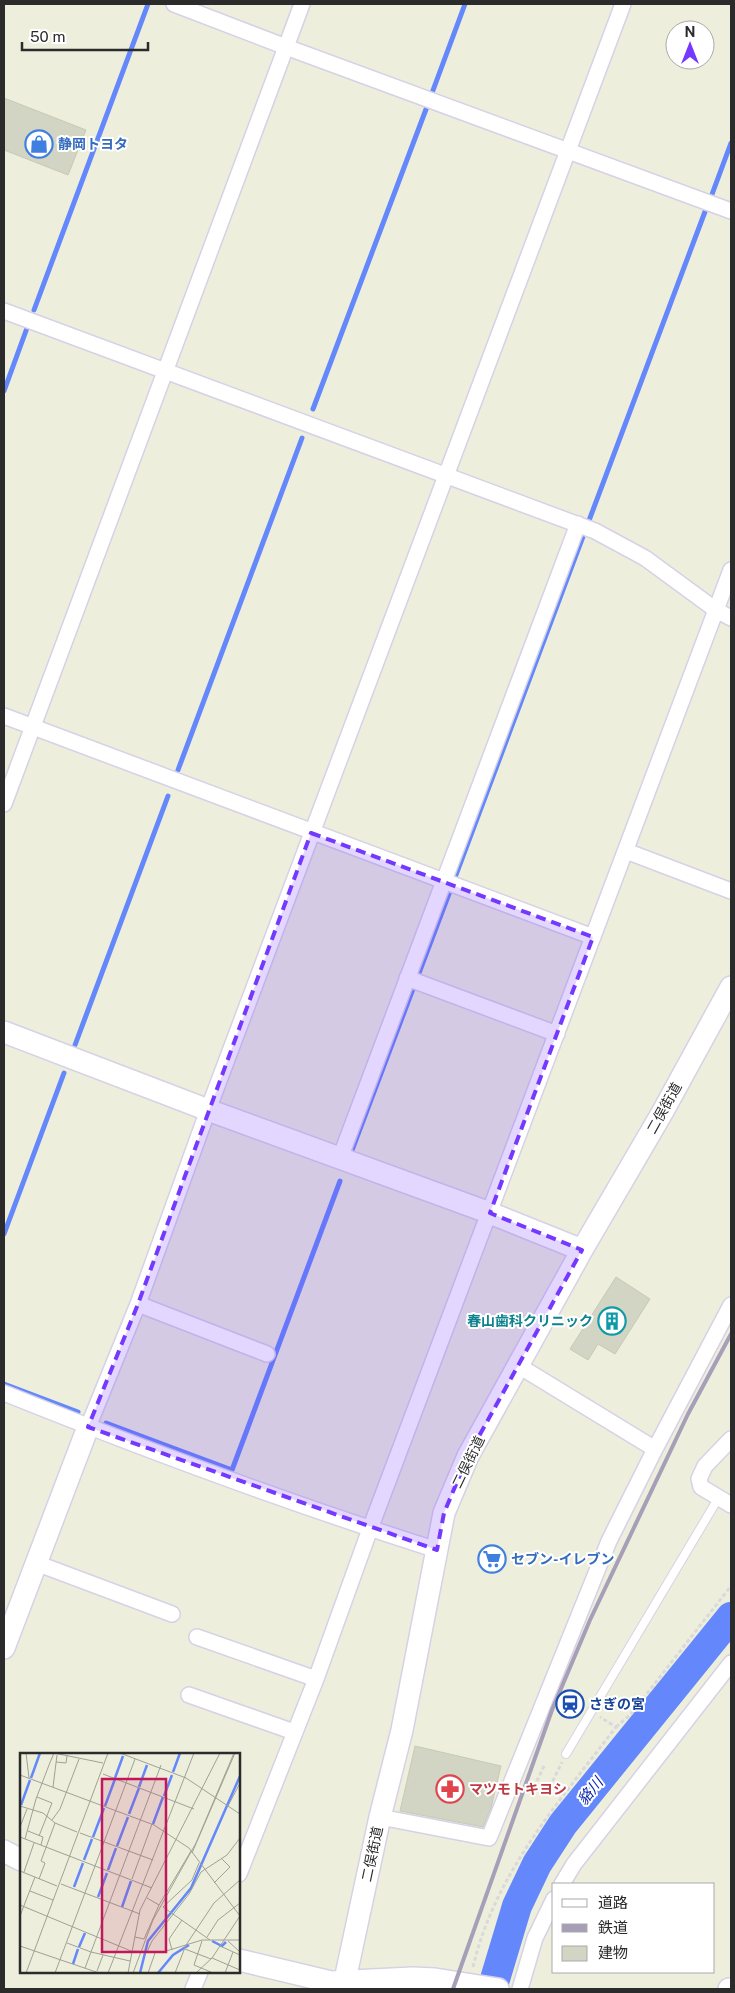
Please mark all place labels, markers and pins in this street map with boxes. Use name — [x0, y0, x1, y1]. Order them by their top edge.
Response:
shop icon: 静岡トヨタ — [24, 129, 54, 159]
place label: 静岡トヨタ — [58, 136, 128, 152]
building icon: 春山歯科クリニック — [597, 1306, 627, 1336]
place label: 春山歯科クリニック — [467, 1313, 593, 1329]
supermarket icon: セブン-イレブン — [477, 1544, 507, 1574]
place label: セブン-イレブン — [511, 1551, 615, 1567]
station icon: さぎの宮 — [555, 1689, 585, 1719]
place label: さぎの宮 — [589, 1696, 645, 1712]
pharmacy icon: マツモトキヨシ — [435, 1774, 465, 1804]
place label: マツモトキヨシ — [469, 1781, 567, 1797]

